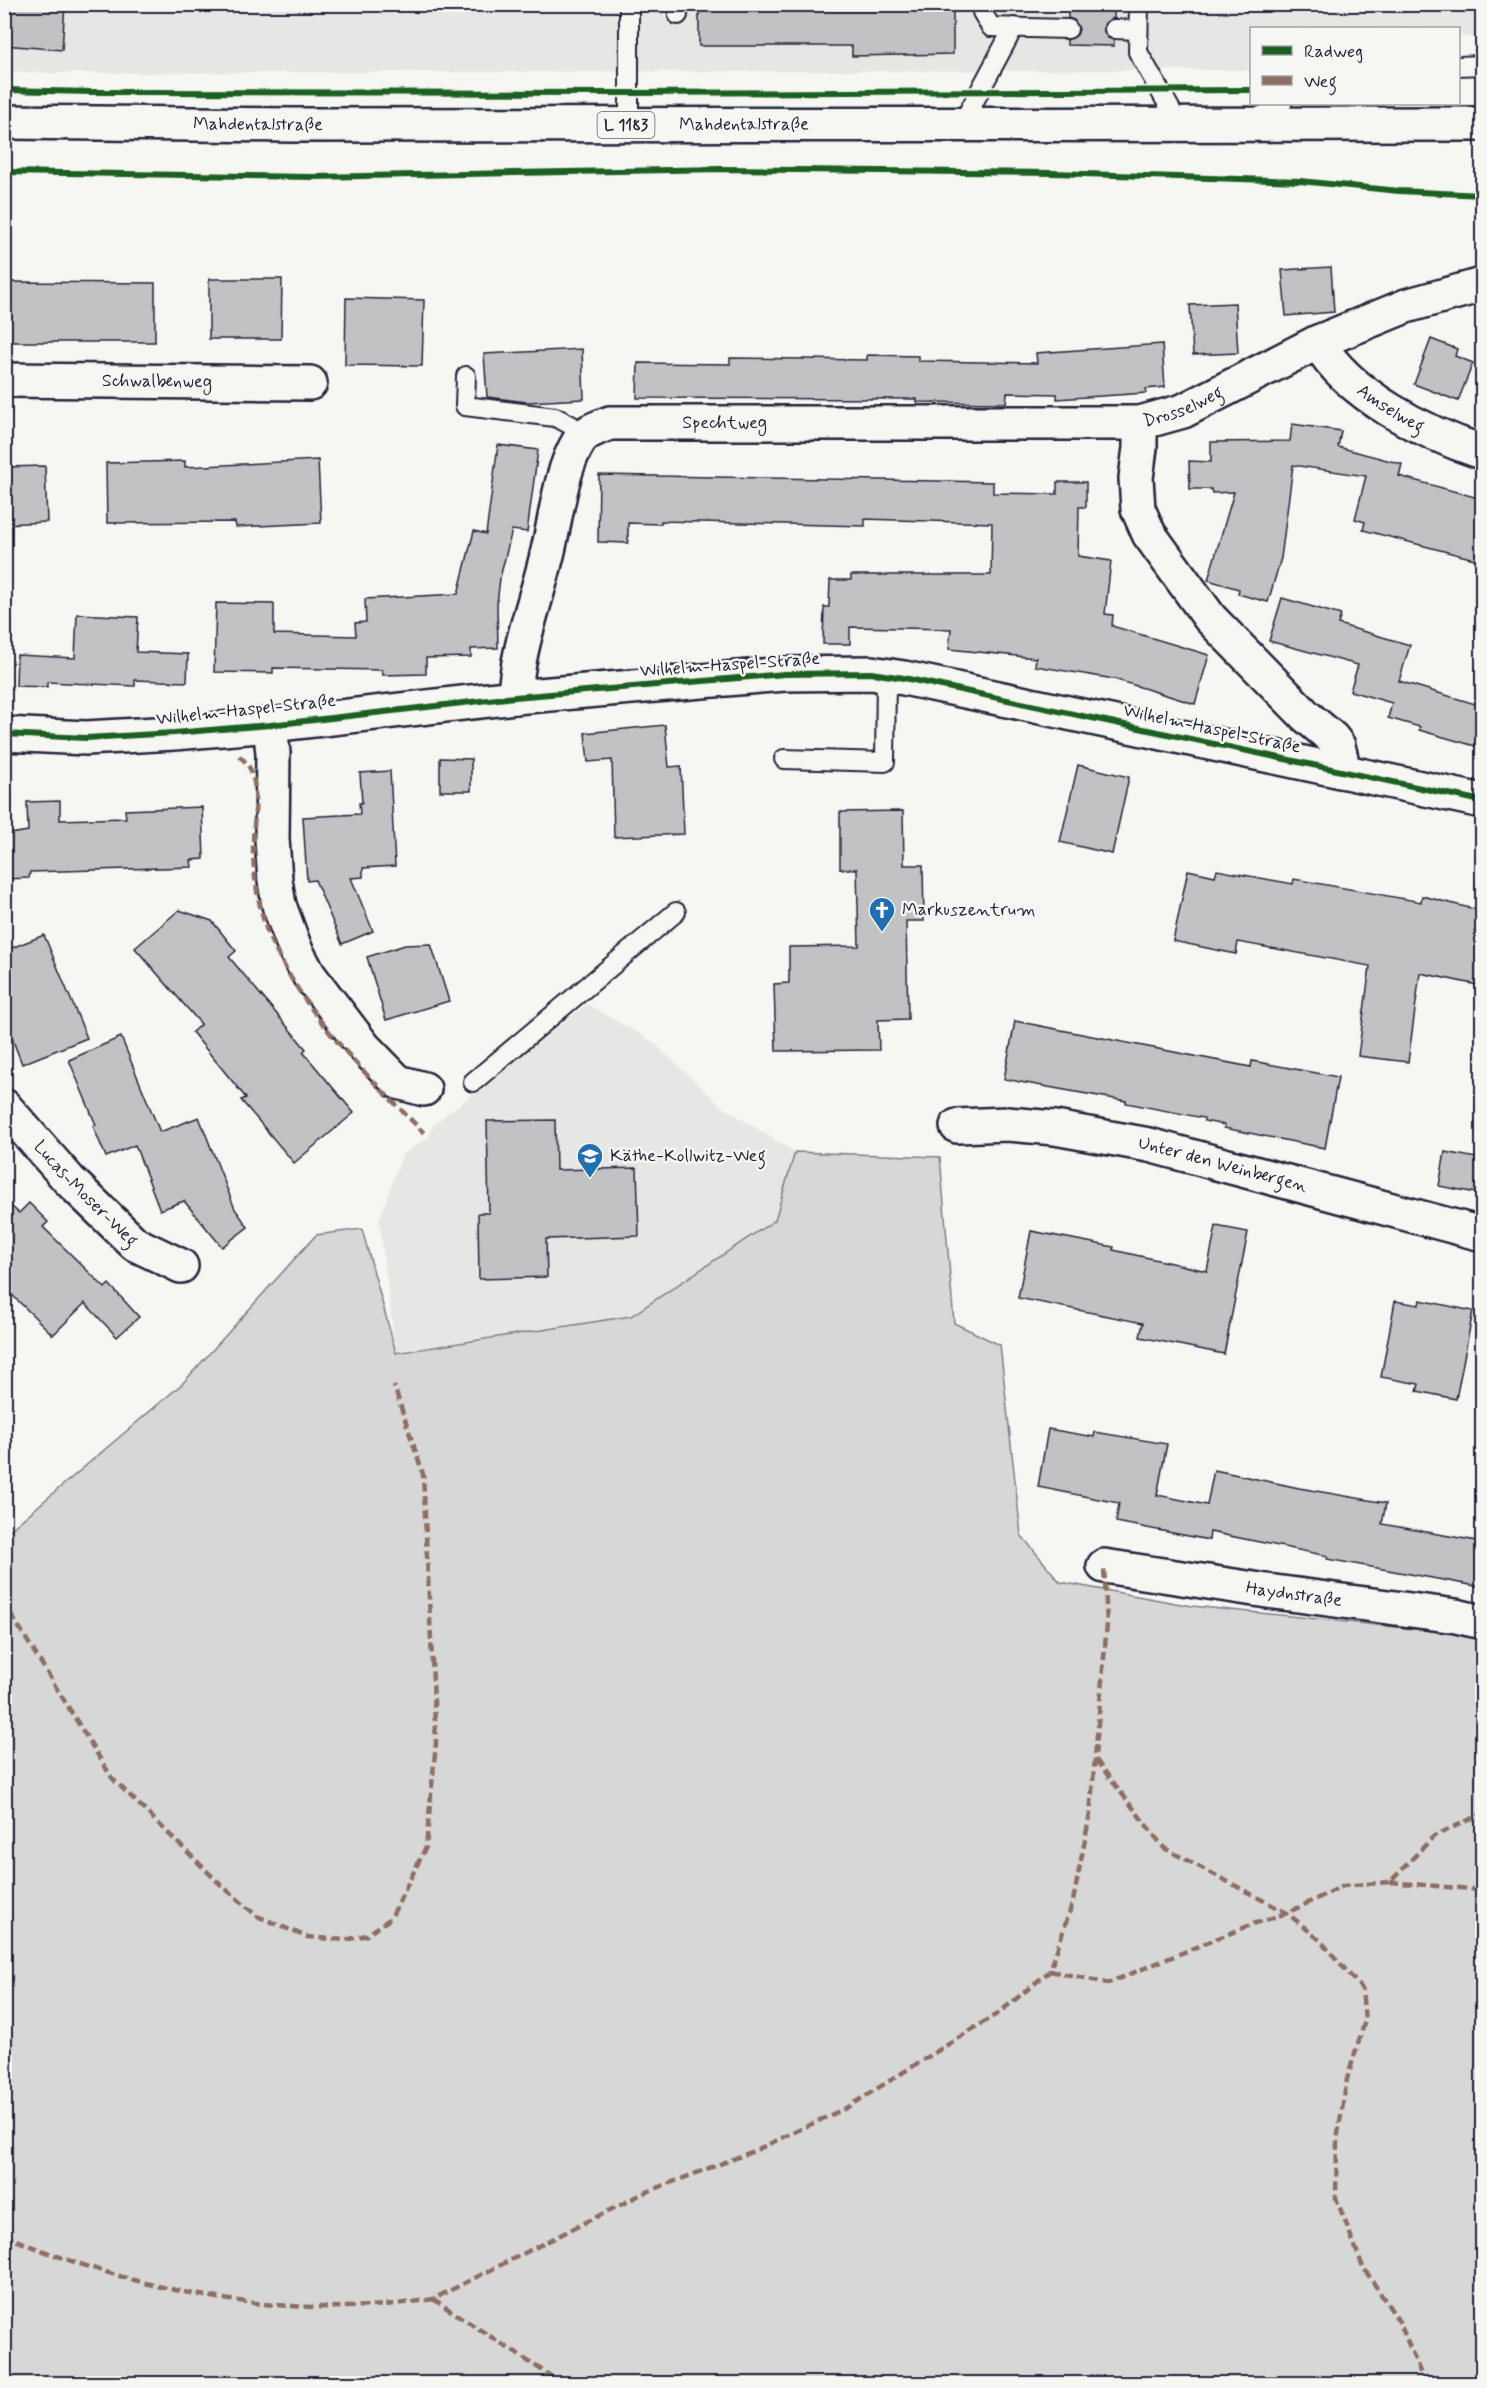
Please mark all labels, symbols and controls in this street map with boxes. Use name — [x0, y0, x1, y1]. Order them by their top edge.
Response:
legend — [1250, 27, 1460, 105]
text: Radweg — [1304, 40, 1363, 64]
text: Weg — [1304, 70, 1337, 96]
street label: Mahdentalstraße — [193, 112, 323, 137]
road number: L 1183 — [598, 112, 654, 138]
street label: Mahdentalstraße — [679, 113, 809, 137]
street label: Schwalbenweg — [102, 369, 212, 395]
street label: Amselweg — [1352, 379, 1428, 441]
street label: Drosselweg — [1140, 381, 1228, 434]
street label: Spechtweg — [682, 411, 767, 436]
street label: Wilhelm-Haspel-Straße — [639, 647, 821, 683]
street label: Wilhelm-Haspel-Straße — [155, 689, 337, 731]
street label: Wilhelm-Haspel-Straße — [1121, 698, 1303, 760]
church icon: Markuszentrum — [867, 895, 897, 933]
place label: Markuszentrum — [902, 898, 1036, 922]
street label: Unter den Weinbergen — [1136, 1131, 1310, 1199]
street label: Lucas-Moser-Weg — [28, 1136, 143, 1254]
school or university icon: Käthe-Kollwitz-Weg — [575, 1141, 605, 1179]
place label: Käthe-Kollwitz-Weg — [610, 1144, 766, 1170]
street label: Haydnstraße — [1244, 1576, 1344, 1613]

